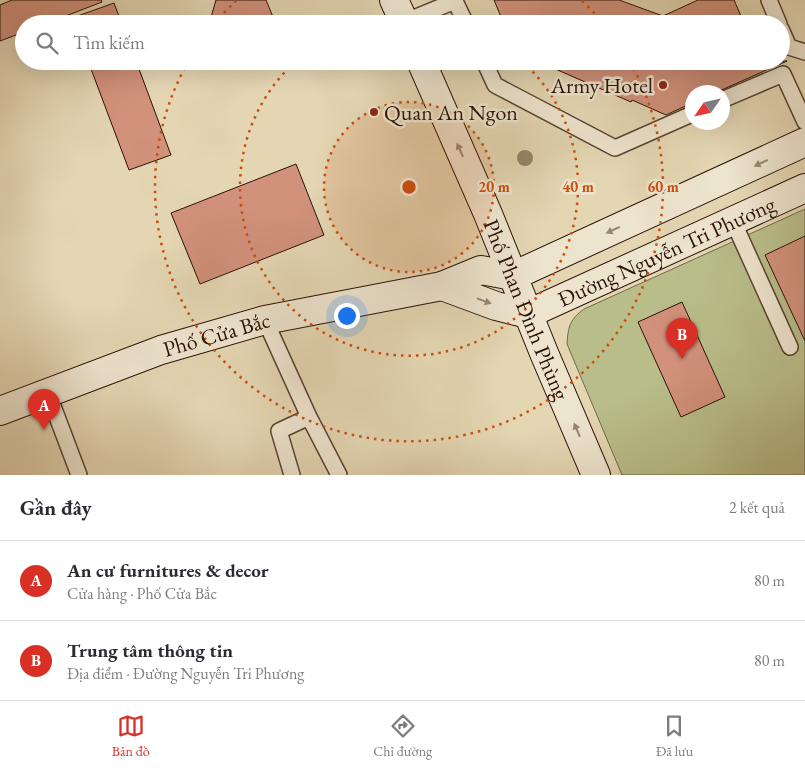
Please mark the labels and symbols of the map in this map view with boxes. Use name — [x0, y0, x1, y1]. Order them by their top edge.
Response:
place label: Army Hotel — [550, 71, 653, 100]
marker: Army Hotel — [657, 79, 669, 91]
north arrow — [685, 85, 730, 130]
place label: Quan An Ngon — [384, 98, 518, 127]
marker: Quan An Ngon — [368, 106, 380, 118]
one-way arrow — [455, 143, 463, 157]
one-way arrow — [754, 159, 768, 167]
text: 20 m — [478, 177, 510, 196]
text: 40 m — [562, 177, 594, 196]
text: 60 m — [647, 177, 679, 196]
centre of rings — [400, 178, 418, 196]
street label: Đường Nguyễn Tri Phương — [553, 189, 780, 314]
street label: Phố Phan Đình Phùng — [477, 215, 576, 405]
one-way arrow — [606, 227, 620, 235]
one-way arrow — [477, 298, 492, 305]
your location — [334, 303, 360, 329]
street label: Phố Cửa Bắc — [160, 305, 273, 364]
pin: B — [666, 318, 698, 359]
pin: A — [28, 389, 60, 430]
one-way arrow — [572, 423, 580, 437]

